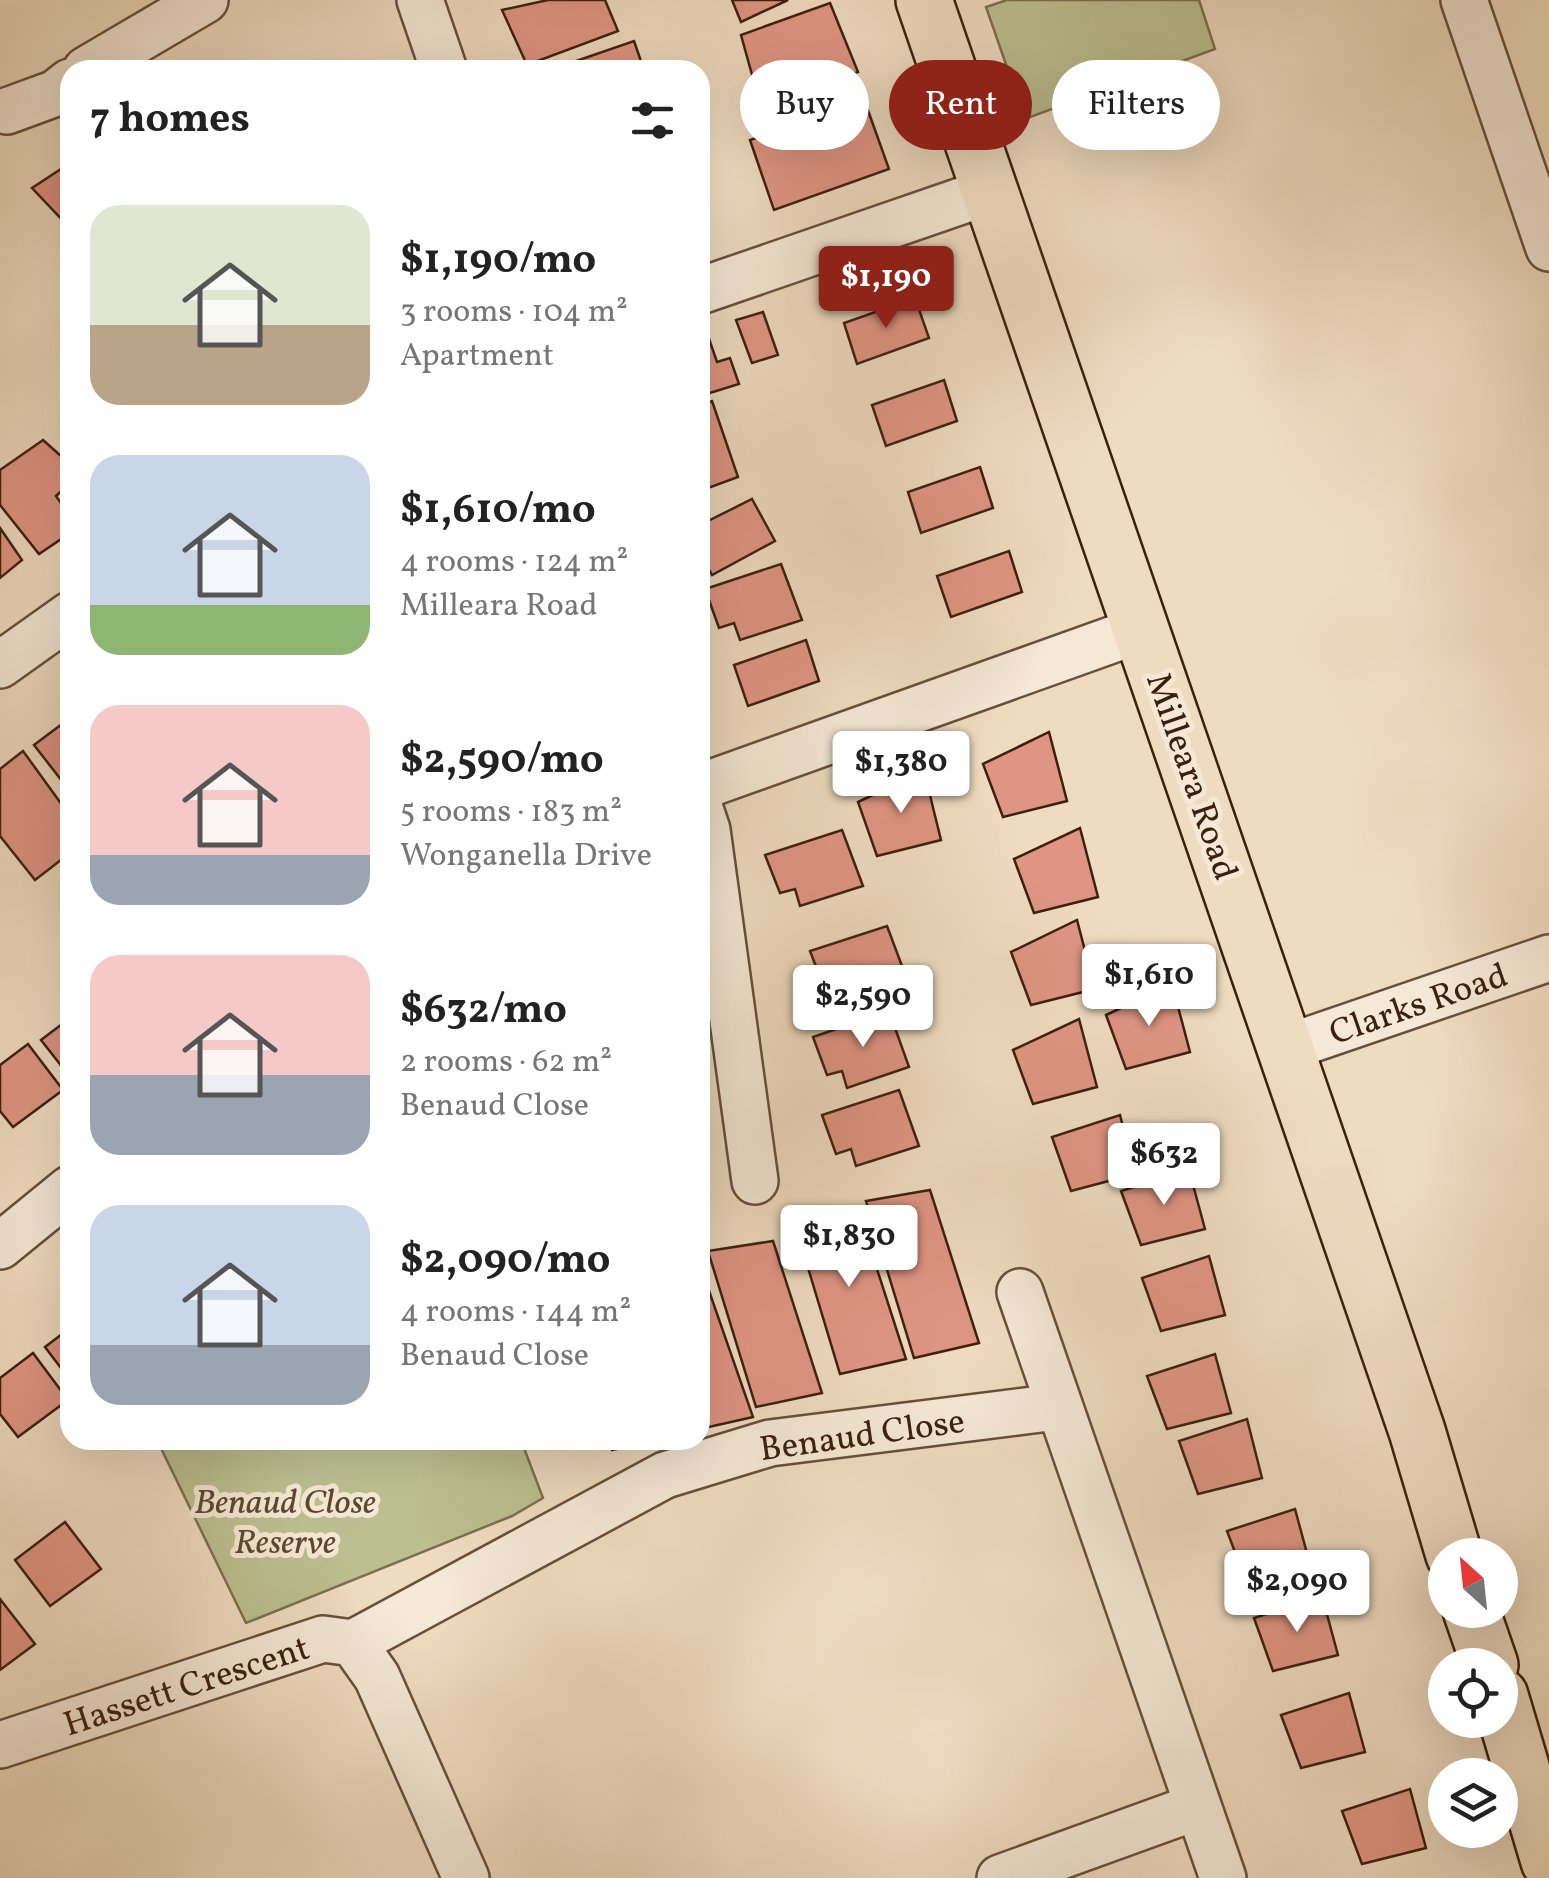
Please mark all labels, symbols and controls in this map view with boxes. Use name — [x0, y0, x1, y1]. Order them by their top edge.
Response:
chip: Buy — [740, 60, 869, 150]
chip: Rent — [889, 60, 1032, 150]
chip: Filters — [1052, 60, 1220, 150]
text: 7 homes — [90, 91, 250, 150]
icon: filters — [625, 93, 680, 148]
text: $1,190/mo — [400, 232, 596, 291]
icon: home — [170, 245, 290, 365]
pin: $1,190 — [805, 246, 967, 331]
text: $1,190 — [841, 256, 931, 300]
text: 3 rooms · 104 m² — [400, 291, 628, 335]
text: Apartment — [400, 335, 554, 379]
text: $1,610/mo — [400, 482, 596, 541]
icon: home — [170, 495, 290, 615]
text: 4 rooms · 124 m² — [400, 541, 628, 585]
text: Milleara Road — [400, 585, 598, 629]
street label: Milleara Road — [1132, 667, 1248, 887]
pin: $1,380 — [820, 731, 982, 816]
text: $2,590/mo — [400, 732, 604, 791]
text: $1,380 — [855, 741, 947, 785]
icon: home — [170, 745, 290, 865]
text: 5 rooms · 183 m² — [400, 791, 622, 835]
text: Wonganella Drive — [400, 835, 652, 879]
pin: $1,610 — [1068, 944, 1230, 1029]
street label: Clarks Road — [1323, 953, 1514, 1059]
text: $1,610 — [1104, 954, 1194, 998]
pin: $2,590 — [782, 965, 944, 1050]
text: $2,590 — [815, 975, 911, 1019]
text: $632/mo — [400, 982, 567, 1041]
icon: home — [170, 995, 290, 1115]
text: 2 rooms · 62 m² — [400, 1041, 612, 1085]
text: Benaud Close — [400, 1085, 589, 1129]
pin: $632 — [1105, 1123, 1223, 1208]
text: $632 — [1130, 1133, 1198, 1177]
pin: $1,830 — [768, 1205, 930, 1290]
text: $1,830 — [803, 1215, 895, 1259]
text: $2,090/mo — [400, 1232, 611, 1291]
icon: home — [170, 1245, 290, 1365]
text: 4 rooms · 144 m² — [400, 1291, 631, 1335]
text: Benaud Close — [400, 1335, 589, 1379]
street label: Benaud Close — [757, 1399, 968, 1475]
park label: Benaud Close Reserve — [194, 1480, 376, 1568]
north arrow — [1428, 1538, 1518, 1628]
map controls — [1428, 1538, 1518, 1848]
pin: $2,090 — [1216, 1550, 1378, 1635]
text: $2,090 — [1246, 1560, 1348, 1604]
street label: Hassett Crescent — [58, 1625, 316, 1750]
button: locate — [1428, 1648, 1518, 1738]
button: layers — [1428, 1758, 1518, 1848]

